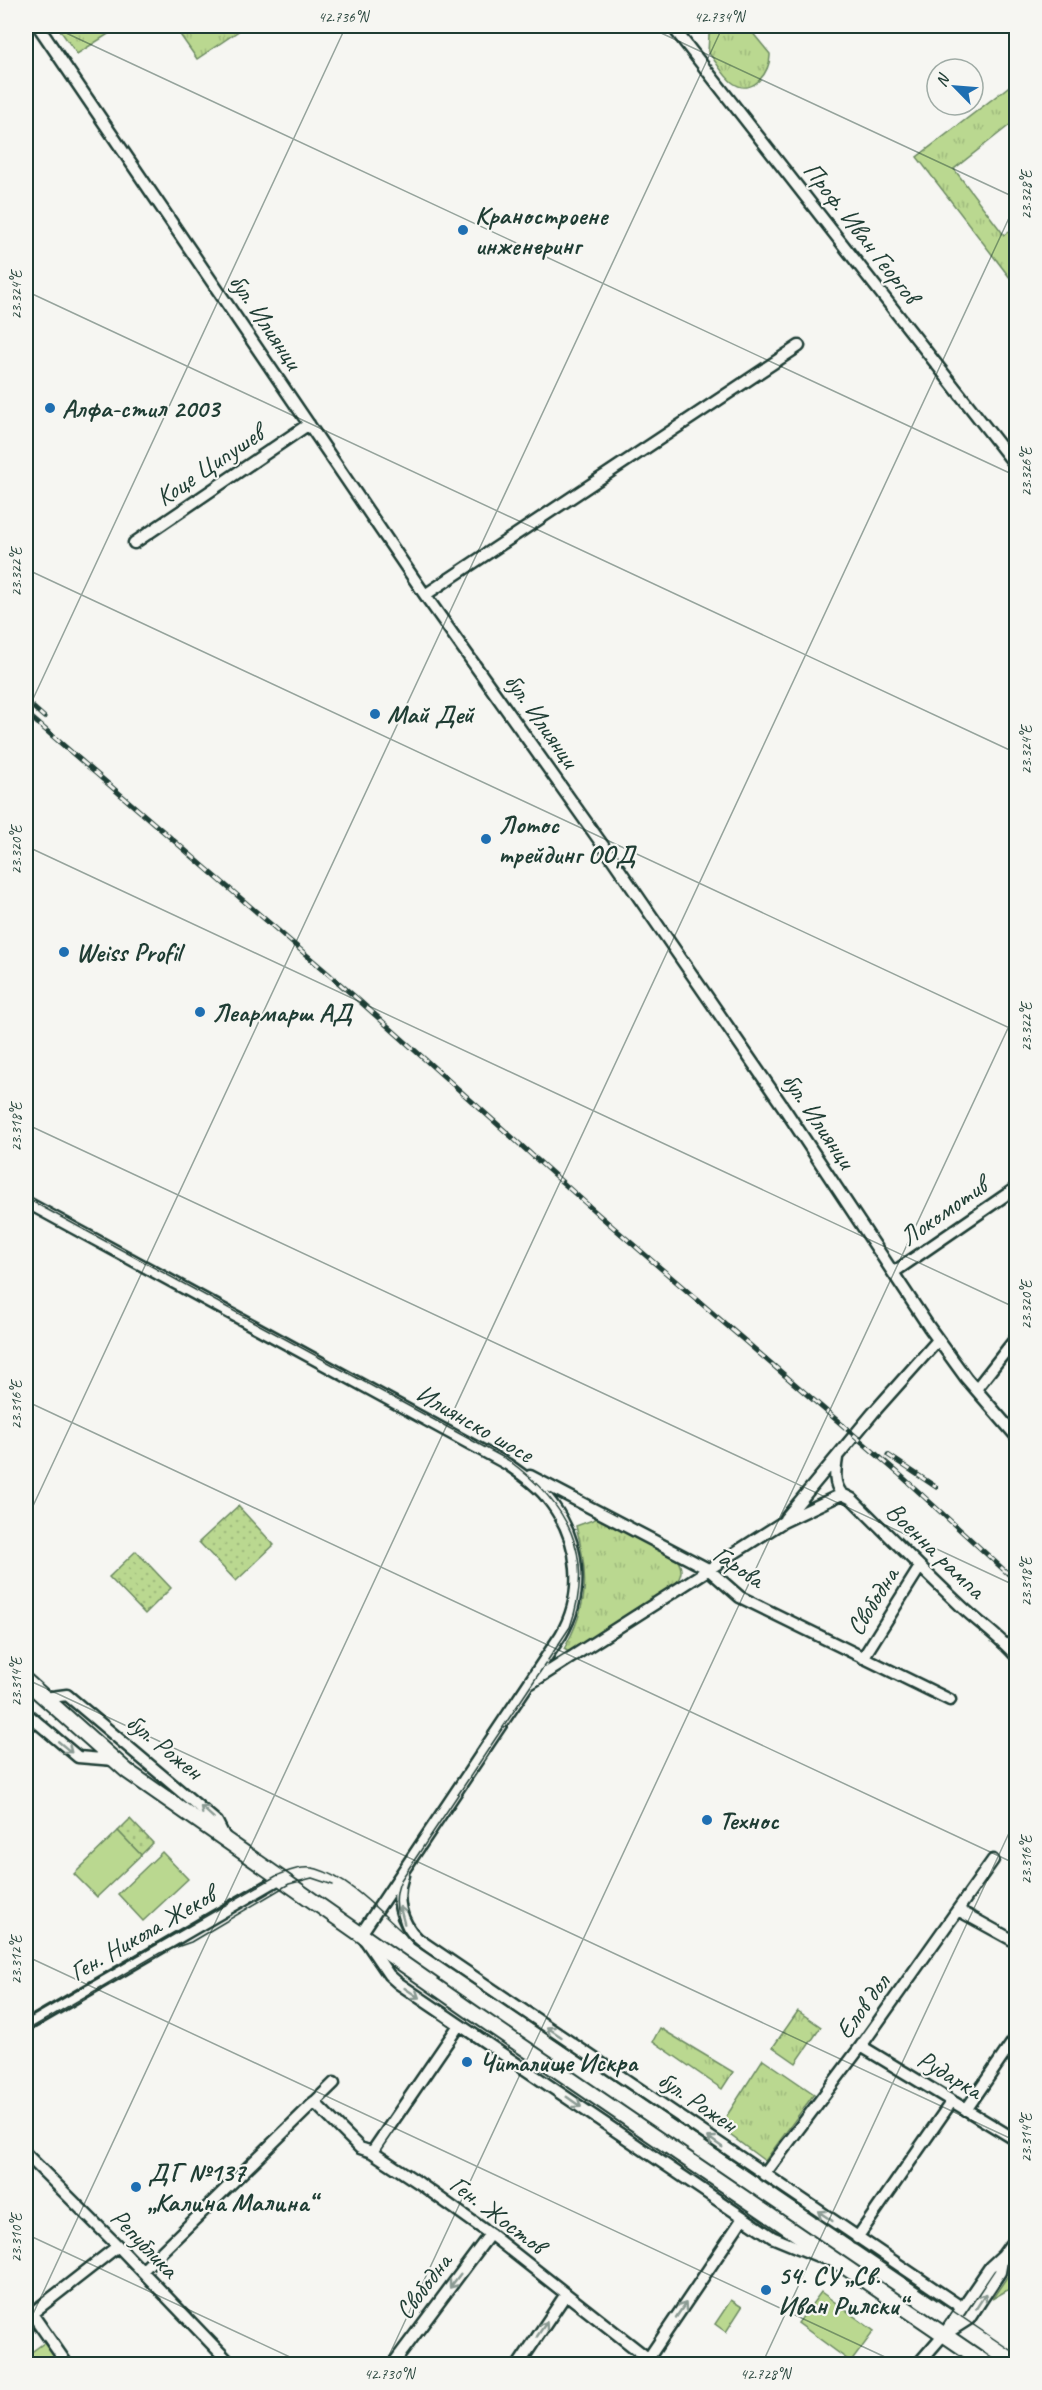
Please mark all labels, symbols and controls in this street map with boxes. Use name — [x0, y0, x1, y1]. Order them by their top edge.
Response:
text: 42.736°N — [318, 8, 371, 27]
text: 42.734°N — [694, 8, 747, 27]
north arrow — [925, 57, 985, 117]
text: N — [931, 70, 955, 90]
street label: Проф. Иван Георгов — [796, 155, 930, 313]
text: 23.328°E — [1017, 168, 1036, 219]
place label: Краностроене инженеринг — [475, 199, 609, 262]
marker: Краностроене инженеринг — [456, 223, 470, 237]
street label: бул. Илиянци — [222, 267, 311, 378]
text: 23.324°E — [7, 268, 26, 319]
place label: Алфа-стил 2003 — [62, 392, 222, 425]
marker: Алфа-стил 2003 — [43, 401, 57, 415]
street label: Коце Ципушев — [149, 414, 274, 513]
text: 23.326°E — [1017, 445, 1036, 496]
text: 23.322°E — [7, 545, 26, 596]
street label: бул. Илиянци — [497, 666, 588, 777]
place label: Май Дей — [387, 698, 476, 731]
marker: Май Дей — [368, 707, 382, 721]
text: 23.324°E — [1017, 723, 1036, 774]
place label: Лотос трейдинг ООД — [498, 808, 638, 871]
text: 23.320°E — [7, 823, 26, 874]
marker: Лотос трейдинг ООД — [479, 832, 493, 846]
place label: Weiss Profil — [76, 936, 186, 969]
marker: Weiss Profil — [57, 945, 71, 959]
place label: Леармарш АД — [212, 996, 354, 1029]
text: 23.322°E — [1017, 1000, 1036, 1051]
marker: Леармарш АД — [193, 1005, 207, 1019]
street label: бул. Илиянци — [775, 1066, 864, 1177]
text: 23.318°E — [7, 1100, 26, 1151]
street label: Локомотив — [893, 1166, 998, 1253]
text: 23.320°E — [1017, 1278, 1036, 1329]
street label: Илиянско шосе — [410, 1377, 541, 1471]
text: 23.316°E — [7, 1378, 26, 1429]
street label: Военна рампа — [879, 1495, 993, 1607]
street label: Гарова — [707, 1537, 773, 1597]
text: 23.318°E — [1017, 1555, 1036, 1606]
street label: Свободна — [839, 1559, 907, 1642]
text: 23.314°E — [7, 1655, 26, 1706]
street label: бул. Рожен — [120, 1706, 211, 1788]
one-way arrow — [57, 1740, 72, 1754]
place label: Технос — [719, 1804, 779, 1837]
one-way arrow — [200, 1805, 215, 1819]
marker: Технос — [700, 1813, 714, 1827]
text: 23.316°E — [1017, 1833, 1036, 1884]
street label: Ген. Никола Жеков — [64, 1875, 226, 1988]
one-way arrow — [396, 1906, 408, 1925]
text: 23.312°E — [7, 1933, 26, 1984]
street label: Елов дол — [828, 1966, 898, 2045]
one-way arrow — [404, 1987, 420, 1999]
one-way arrow — [546, 2026, 563, 2038]
street label: Рударка — [911, 2042, 990, 2108]
place label: Читалище Искра — [479, 2046, 639, 2079]
marker: Читалище Искра — [460, 2055, 474, 2069]
street label: бул. Рожен — [652, 2063, 745, 2141]
one-way arrow — [566, 2096, 582, 2108]
text: 23.314°E — [1017, 2111, 1036, 2162]
one-way arrow — [708, 2136, 724, 2148]
place label: ДГ №137 „Калина Малина“ — [148, 2156, 321, 2219]
street label: Ген. Жостов — [443, 2168, 556, 2264]
marker: ДГ №137 „Калина Малина“ — [129, 2180, 143, 2194]
street label: Република — [103, 2201, 187, 2286]
one-way arrow — [817, 2210, 834, 2222]
text: 23.310°E — [7, 2211, 26, 2262]
street label: Свободна — [388, 2245, 460, 2326]
place label: 54. СУ „Св. Иван Рилски“ — [778, 2259, 911, 2322]
one-way arrow — [449, 2273, 462, 2289]
marker: 54. СУ „Св. Иван Рилски“ — [759, 2283, 773, 2297]
one-way arrow — [975, 2293, 987, 2309]
one-way arrow — [675, 2303, 687, 2319]
one-way arrow — [536, 2321, 548, 2338]
text: 42.730°N — [364, 2365, 417, 2384]
text: 42.728°N — [740, 2365, 793, 2384]

